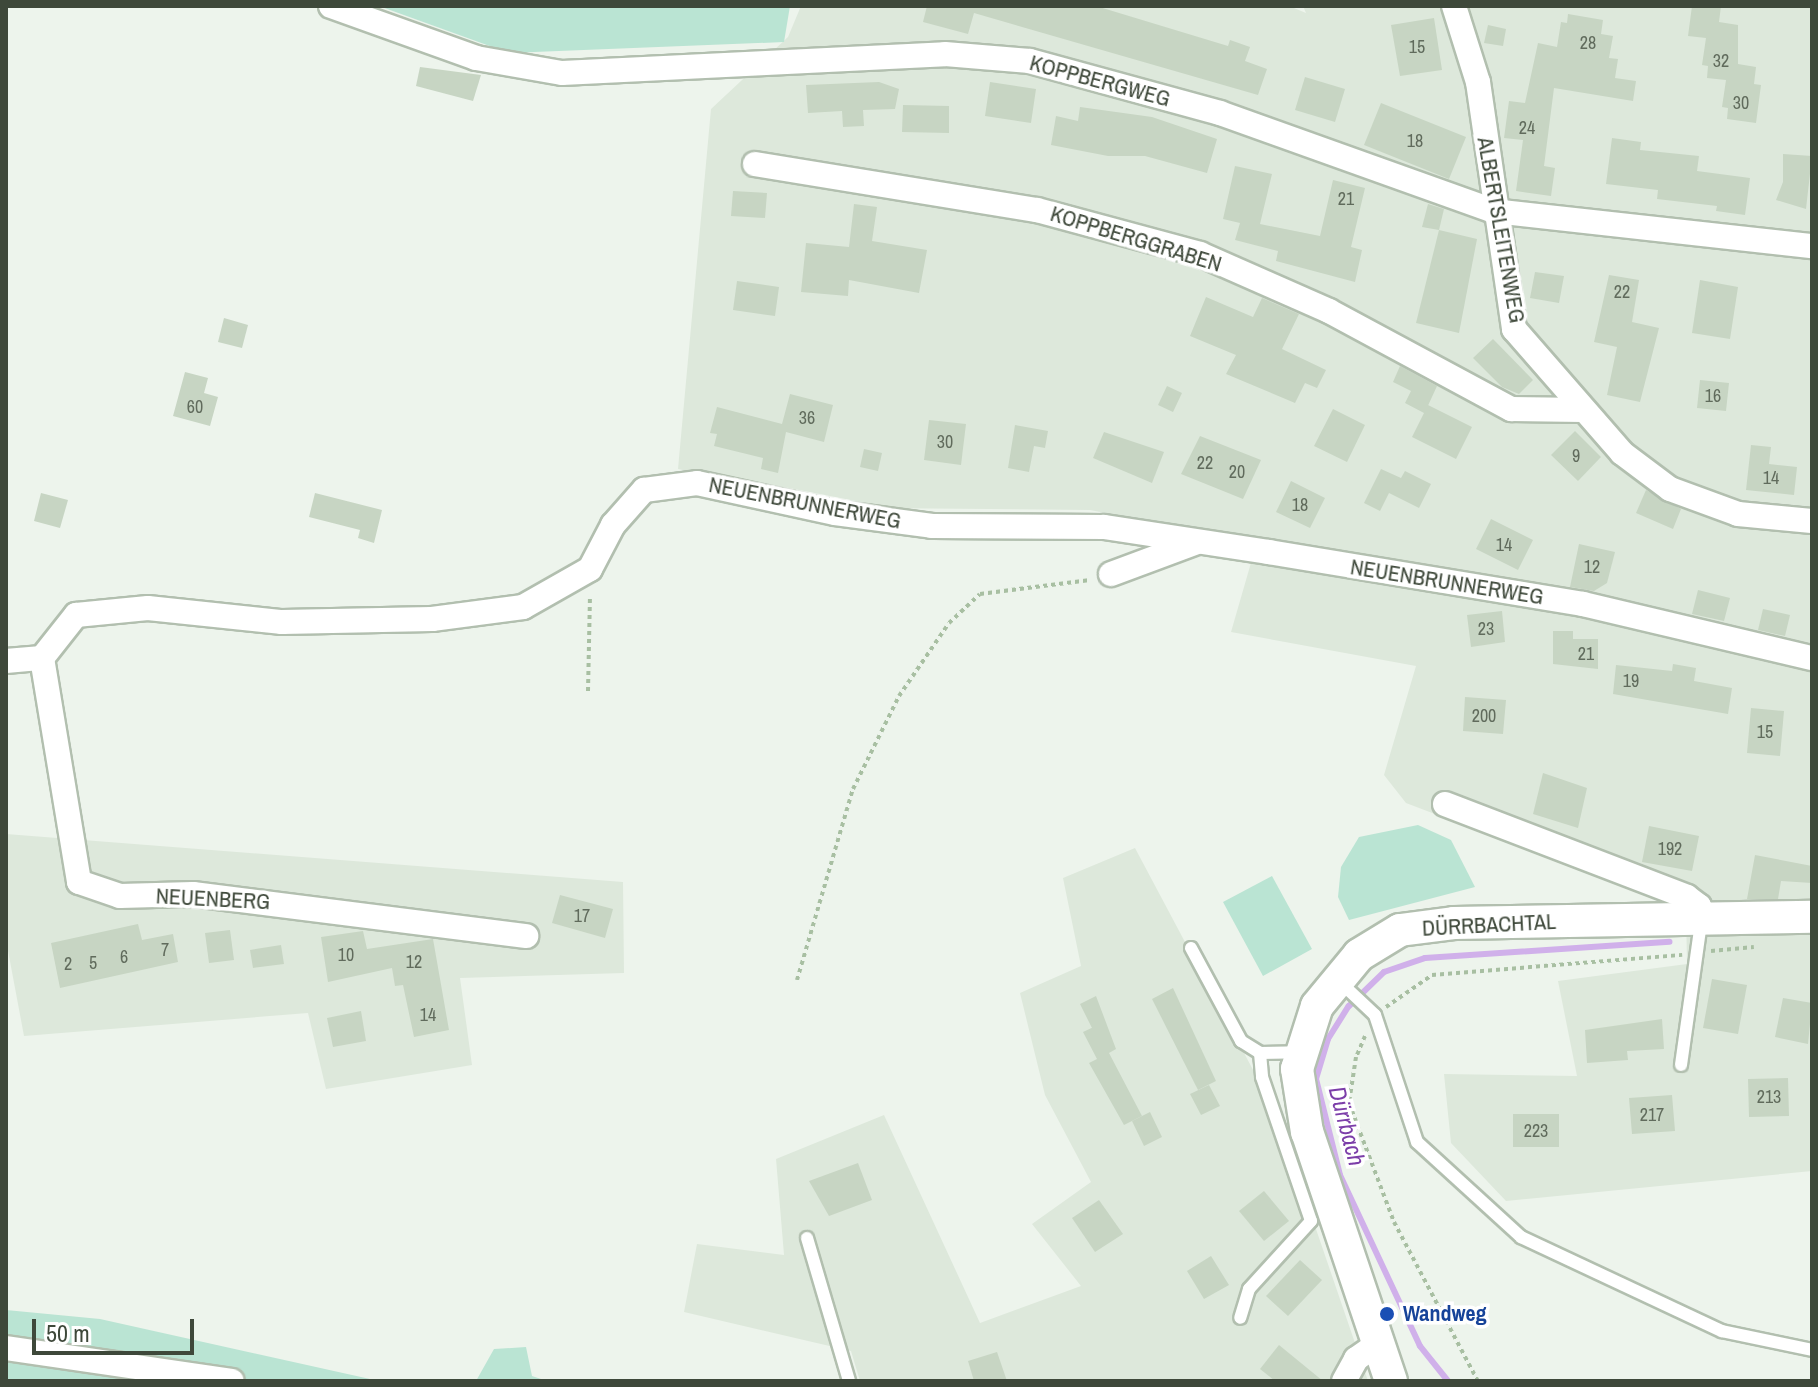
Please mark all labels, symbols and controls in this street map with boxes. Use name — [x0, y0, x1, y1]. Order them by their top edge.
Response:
house number: 28 — [1580, 32, 1596, 54]
house number: 15 — [1409, 36, 1425, 58]
street label: KOPPBERGWEG — [1027, 50, 1173, 112]
house number: 32 — [1713, 50, 1729, 72]
house number: 30 — [1733, 92, 1749, 114]
house number: 24 — [1519, 117, 1535, 139]
house number: 18 — [1407, 130, 1423, 152]
street label: ALBERTSLEITENWEG — [1472, 135, 1530, 325]
house number: 21 — [1338, 188, 1354, 210]
street label: KOPPBERGGRABEN — [1047, 200, 1225, 278]
house number: 22 — [1614, 281, 1630, 303]
house number: 16 — [1705, 385, 1721, 407]
house number: 60 — [187, 396, 203, 418]
house number: 36 — [799, 407, 815, 429]
house number: 30 — [937, 431, 953, 453]
house number: 9 — [1572, 445, 1580, 467]
house number: 22 — [1197, 452, 1213, 474]
house number: 20 — [1229, 461, 1245, 483]
house number: 14 — [1763, 467, 1779, 489]
street label: NEUENBRUNNERWEG — [707, 471, 903, 535]
house number: 18 — [1292, 494, 1308, 516]
house number: 14 — [1496, 534, 1512, 556]
street label: NEUENBRUNNERWEG — [1349, 554, 1545, 610]
house number: 12 — [1584, 556, 1600, 578]
house number: 23 — [1478, 618, 1494, 640]
house number: 21 — [1578, 643, 1594, 665]
house number: 19 — [1623, 670, 1639, 692]
house number: 200 — [1472, 705, 1496, 727]
house number: 15 — [1757, 721, 1773, 743]
house number: 192 — [1658, 838, 1682, 860]
street label: NEUENBERG — [155, 883, 271, 915]
house number: 17 — [574, 905, 590, 927]
street label: DÜRRBACHTAL — [1421, 908, 1557, 942]
house number: 7 — [161, 939, 169, 961]
house number: 10 — [338, 944, 354, 966]
house number: 6 — [120, 946, 128, 968]
house number: 12 — [406, 951, 422, 973]
house number: 5 — [89, 952, 97, 974]
house number: 2 — [64, 953, 72, 975]
house number: 14 — [420, 1004, 436, 1026]
water label: Dürrbach — [1323, 1083, 1371, 1169]
house number: 213 — [1757, 1086, 1781, 1108]
house number: 217 — [1640, 1104, 1664, 1126]
house number: 223 — [1524, 1120, 1548, 1142]
place label: Wandweg — [1403, 1301, 1487, 1327]
scale bar — [36, 1303, 198, 1353]
marker: Wandweg — [1378, 1305, 1396, 1323]
text: 50 m — [46, 1317, 90, 1349]

